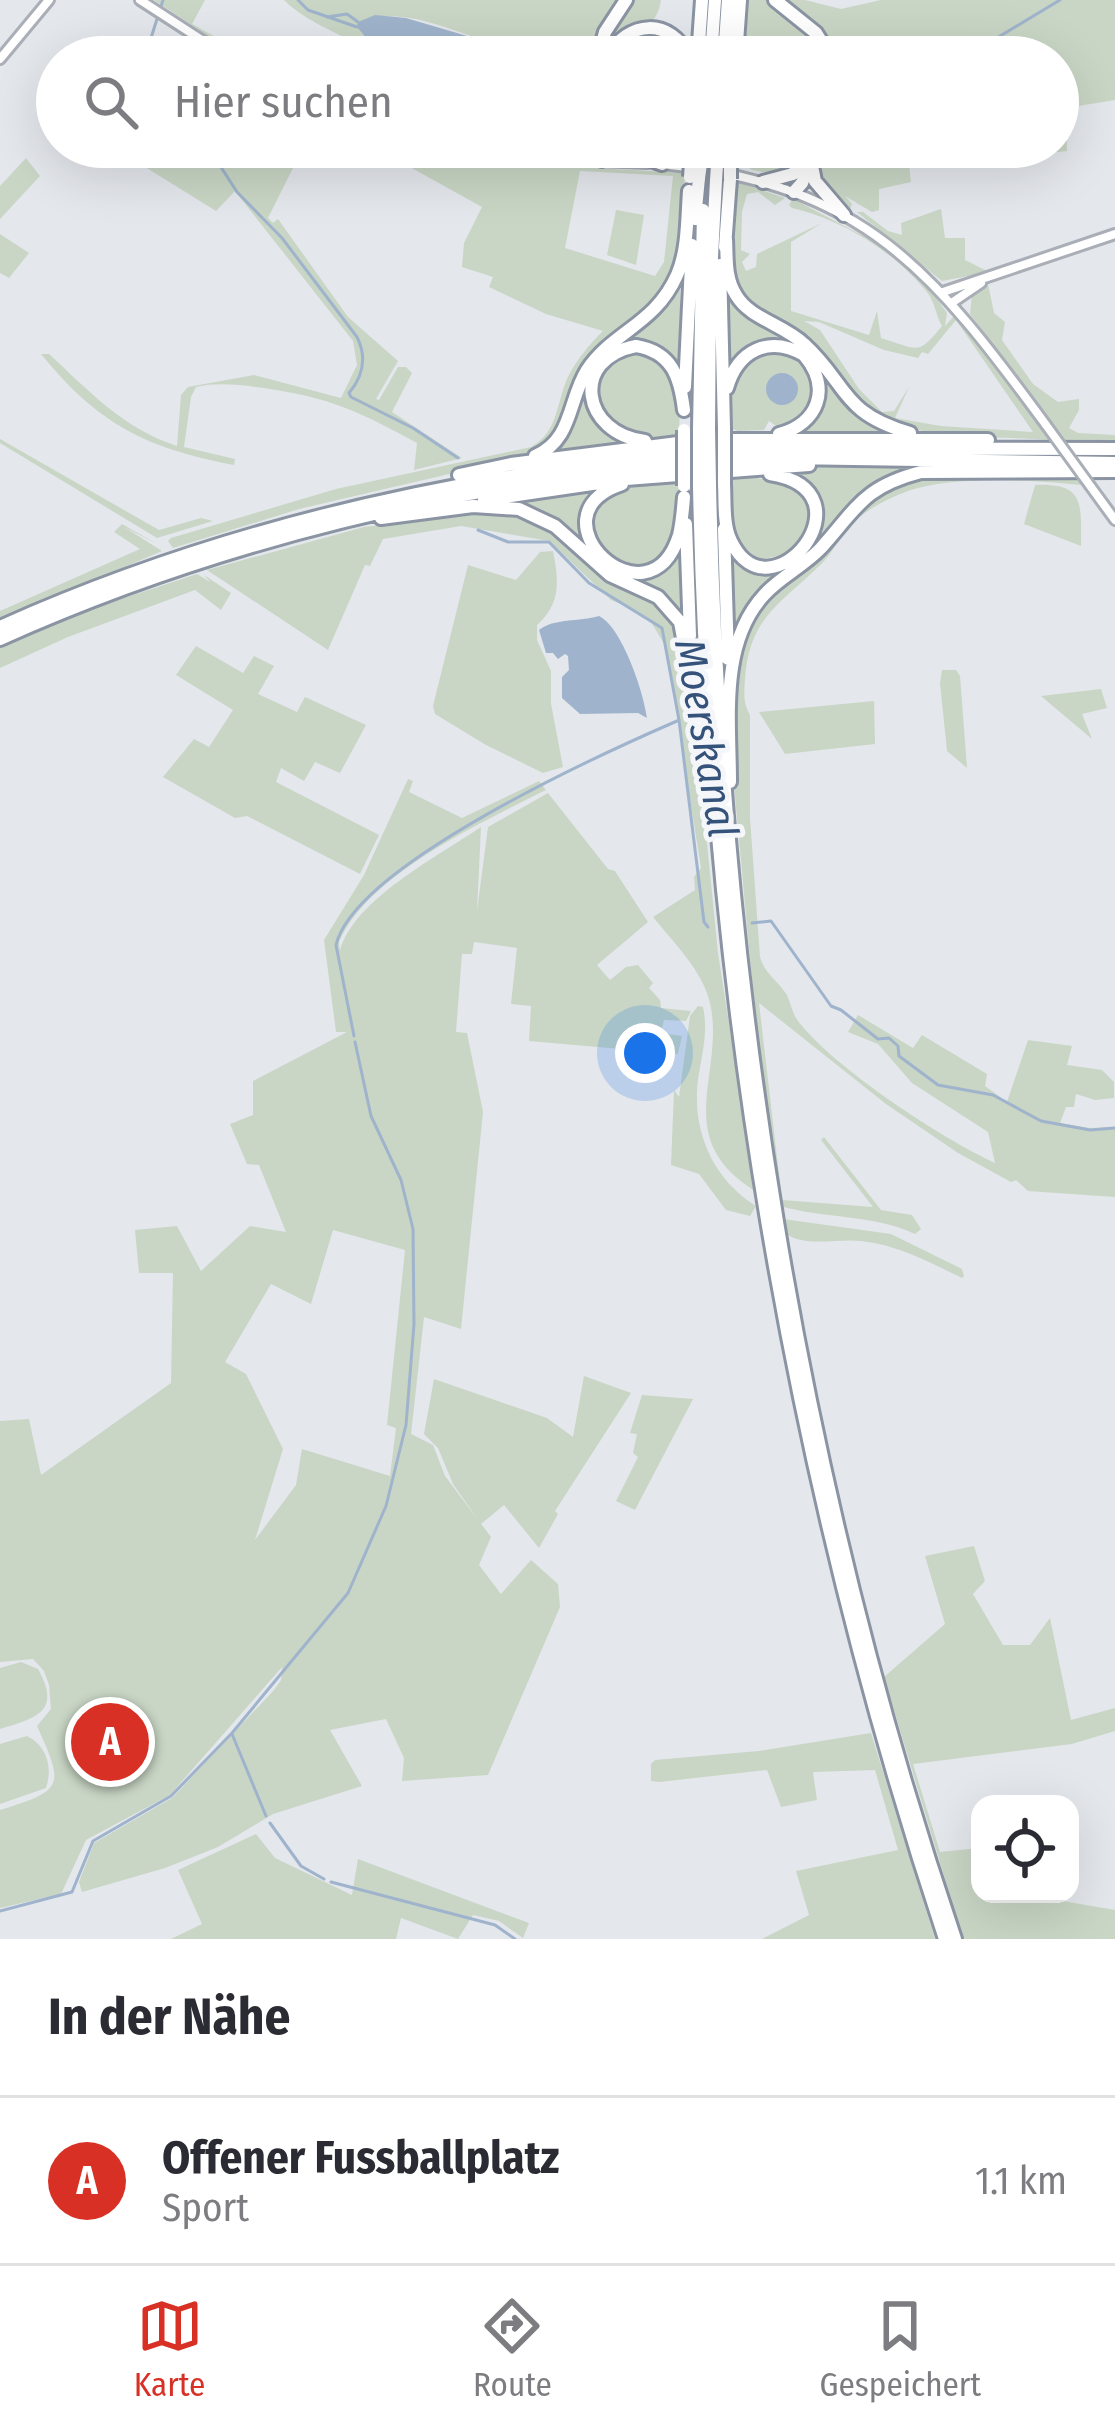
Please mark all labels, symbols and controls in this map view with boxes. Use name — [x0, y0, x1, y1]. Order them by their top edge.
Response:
search box — [36, 36, 1079, 168]
icon: search — [78, 69, 144, 135]
text: Hier suchen — [174, 75, 393, 129]
water label: Moerskanal — [664, 635, 748, 841]
your location — [615, 1023, 675, 1083]
pin: A — [71, 1697, 149, 1787]
map controls — [971, 1795, 1079, 1903]
button: locate — [971, 1795, 1079, 1903]
text: In der Nähe — [48, 1986, 290, 2048]
text: Offener Fussballplatz — [162, 2131, 559, 2185]
text: A — [76, 2158, 98, 2204]
text: 1.1 km — [975, 2158, 1067, 2204]
text: Sport — [162, 2185, 249, 2231]
tab: Karte — [134, 2293, 205, 2405]
tab: Route — [473, 2293, 552, 2405]
tab: Gespeichert — [820, 2293, 981, 2405]

